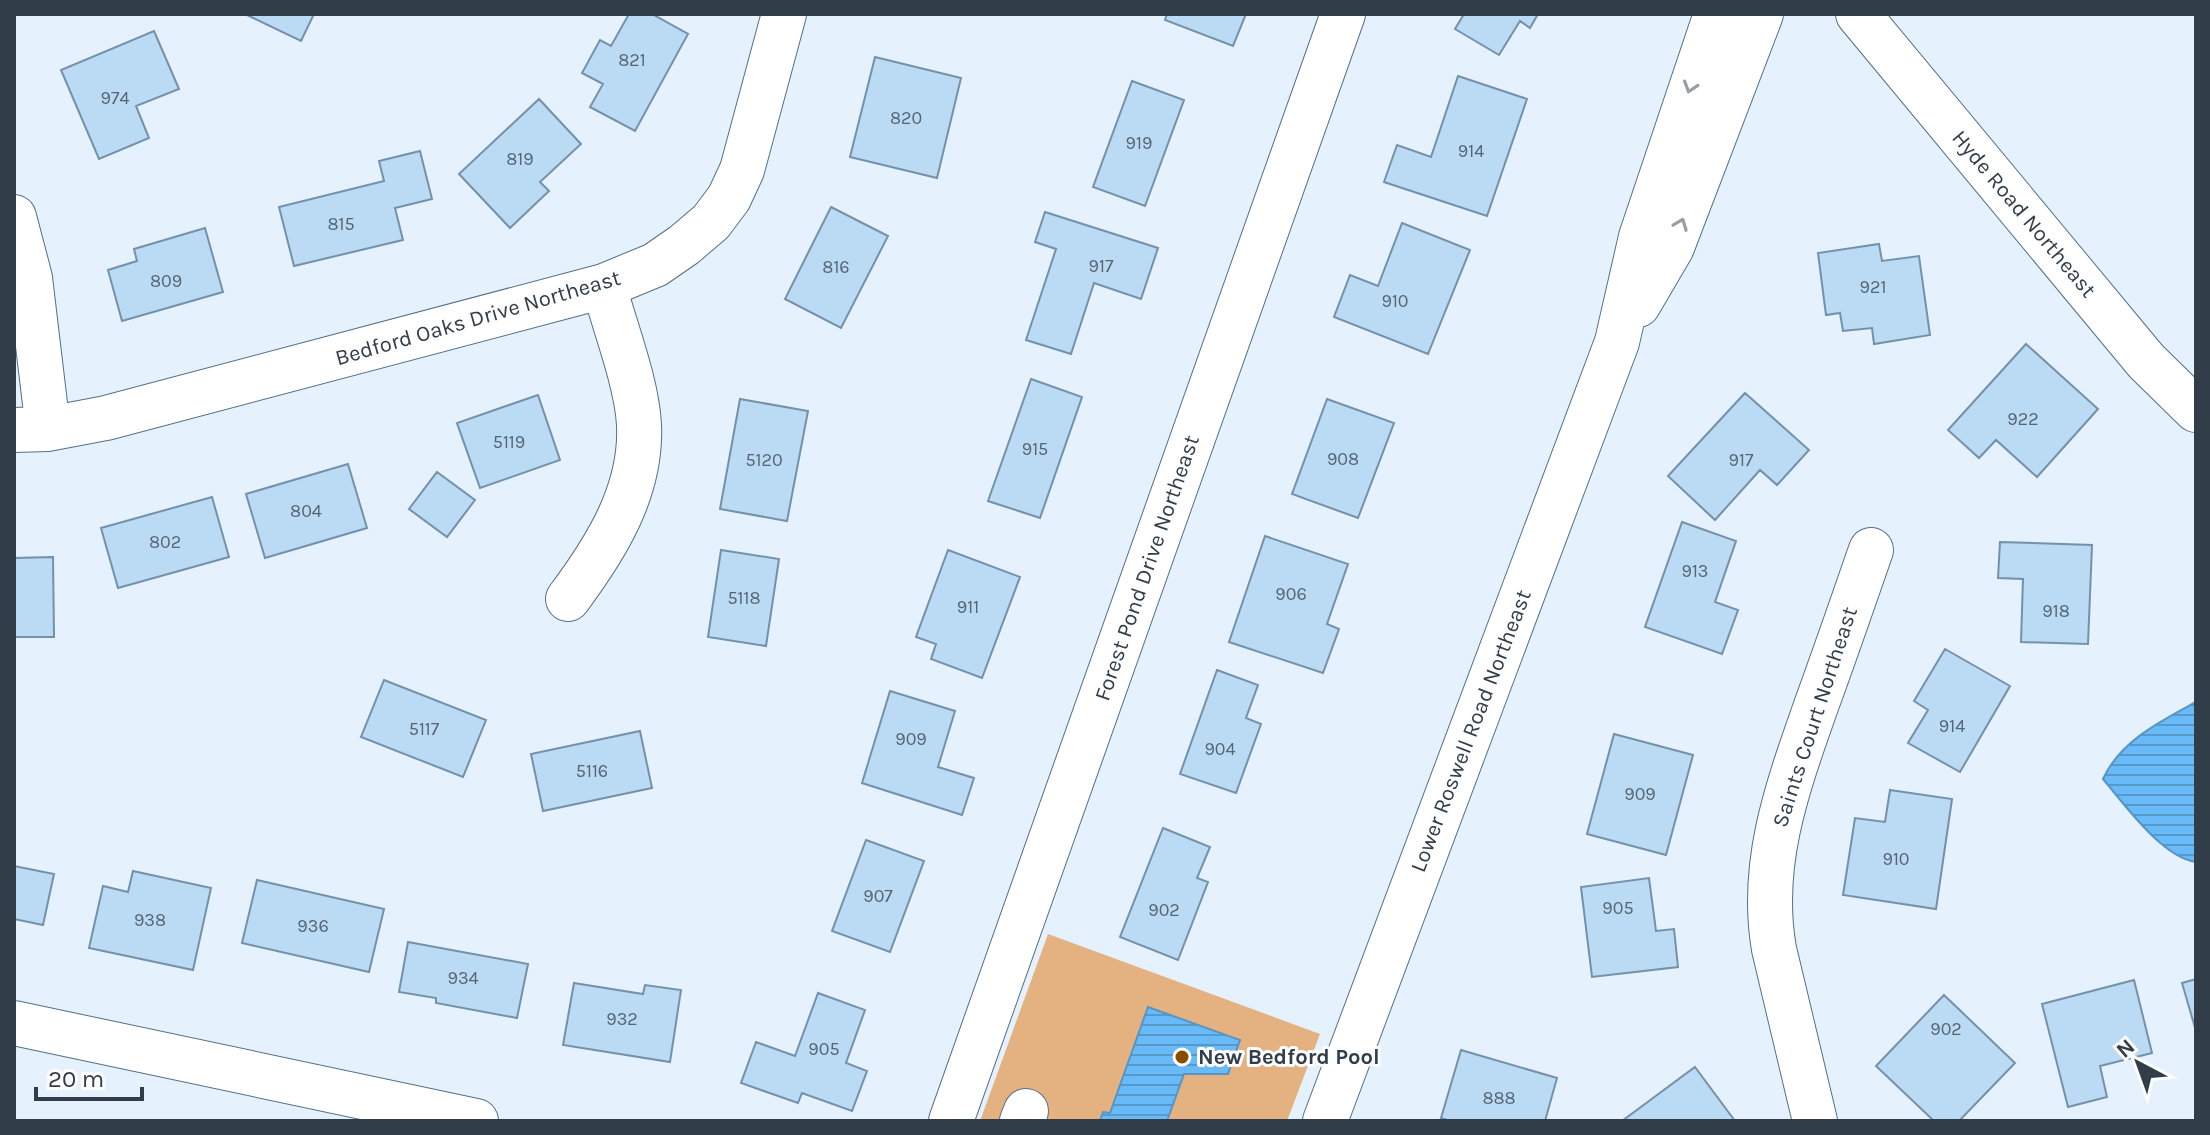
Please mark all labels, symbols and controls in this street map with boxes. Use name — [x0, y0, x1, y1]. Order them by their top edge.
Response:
house number: 821 — [618, 49, 646, 71]
one-way arrow — [1683, 80, 1699, 94]
house number: 974 — [101, 87, 129, 109]
house number: 820 — [890, 107, 922, 129]
street label: Hyde Road Northeast — [1946, 125, 2102, 303]
house number: 919 — [1126, 132, 1152, 154]
house number: 914 — [1458, 140, 1484, 162]
house number: 819 — [506, 148, 534, 170]
house number: 815 — [327, 213, 355, 235]
one-way arrow — [1671, 218, 1688, 232]
house number: 917 — [1089, 255, 1114, 277]
house number: 816 — [822, 256, 850, 278]
street label: Bedford Oaks Drive Northeast — [332, 265, 624, 371]
house number: 809 — [150, 270, 182, 292]
house number: 921 — [1860, 276, 1886, 298]
house number: 910 — [1381, 290, 1409, 312]
house number: 922 — [2007, 408, 2039, 430]
house number: 5119 — [493, 431, 525, 453]
street label: Forest Pond Drive Northeast — [1089, 432, 1205, 704]
house number: 915 — [1022, 438, 1048, 460]
house number: 908 — [1327, 448, 1359, 470]
house number: 5120 — [745, 449, 783, 471]
house number: 917 — [1729, 449, 1754, 471]
house number: 804 — [290, 500, 322, 522]
house number: 802 — [149, 531, 181, 553]
house number: 913 — [1681, 560, 1709, 582]
house number: 906 — [1275, 583, 1307, 605]
street label: Lower Roswell Road Northeast — [1405, 586, 1537, 876]
house number: 5118 — [727, 587, 761, 609]
house number: 911 — [957, 596, 979, 618]
house number: 918 — [2042, 600, 2070, 622]
street label: Saints Court Northeast — [1767, 603, 1863, 831]
house number: 914 — [1939, 715, 1965, 737]
house number: 5117 — [409, 718, 440, 740]
house number: 909 — [895, 728, 927, 750]
house number: 904 — [1204, 738, 1236, 760]
house number: 5116 — [576, 760, 608, 782]
house number: 909 — [1624, 783, 1656, 805]
house number: 910 — [1882, 848, 1910, 870]
house number: 907 — [863, 885, 893, 907]
house number: 905 — [1602, 897, 1634, 919]
house number: 902 — [1148, 899, 1180, 921]
house number: 938 — [134, 909, 166, 931]
house number: 936 — [297, 915, 329, 937]
house number: 934 — [447, 967, 479, 989]
house number: 932 — [606, 1008, 638, 1030]
house number: 902 — [1930, 1018, 1962, 1040]
north arrow — [2098, 1023, 2178, 1103]
text: N — [2111, 1034, 2140, 1064]
house number: 905 — [808, 1038, 840, 1060]
place label: New Bedford Pool — [1198, 1044, 1380, 1070]
marker: New Bedford Pool — [1173, 1048, 1191, 1066]
scale bar — [36, 1051, 142, 1101]
text: 20 m — [48, 1065, 104, 1093]
house number: 888 — [1482, 1087, 1516, 1109]

